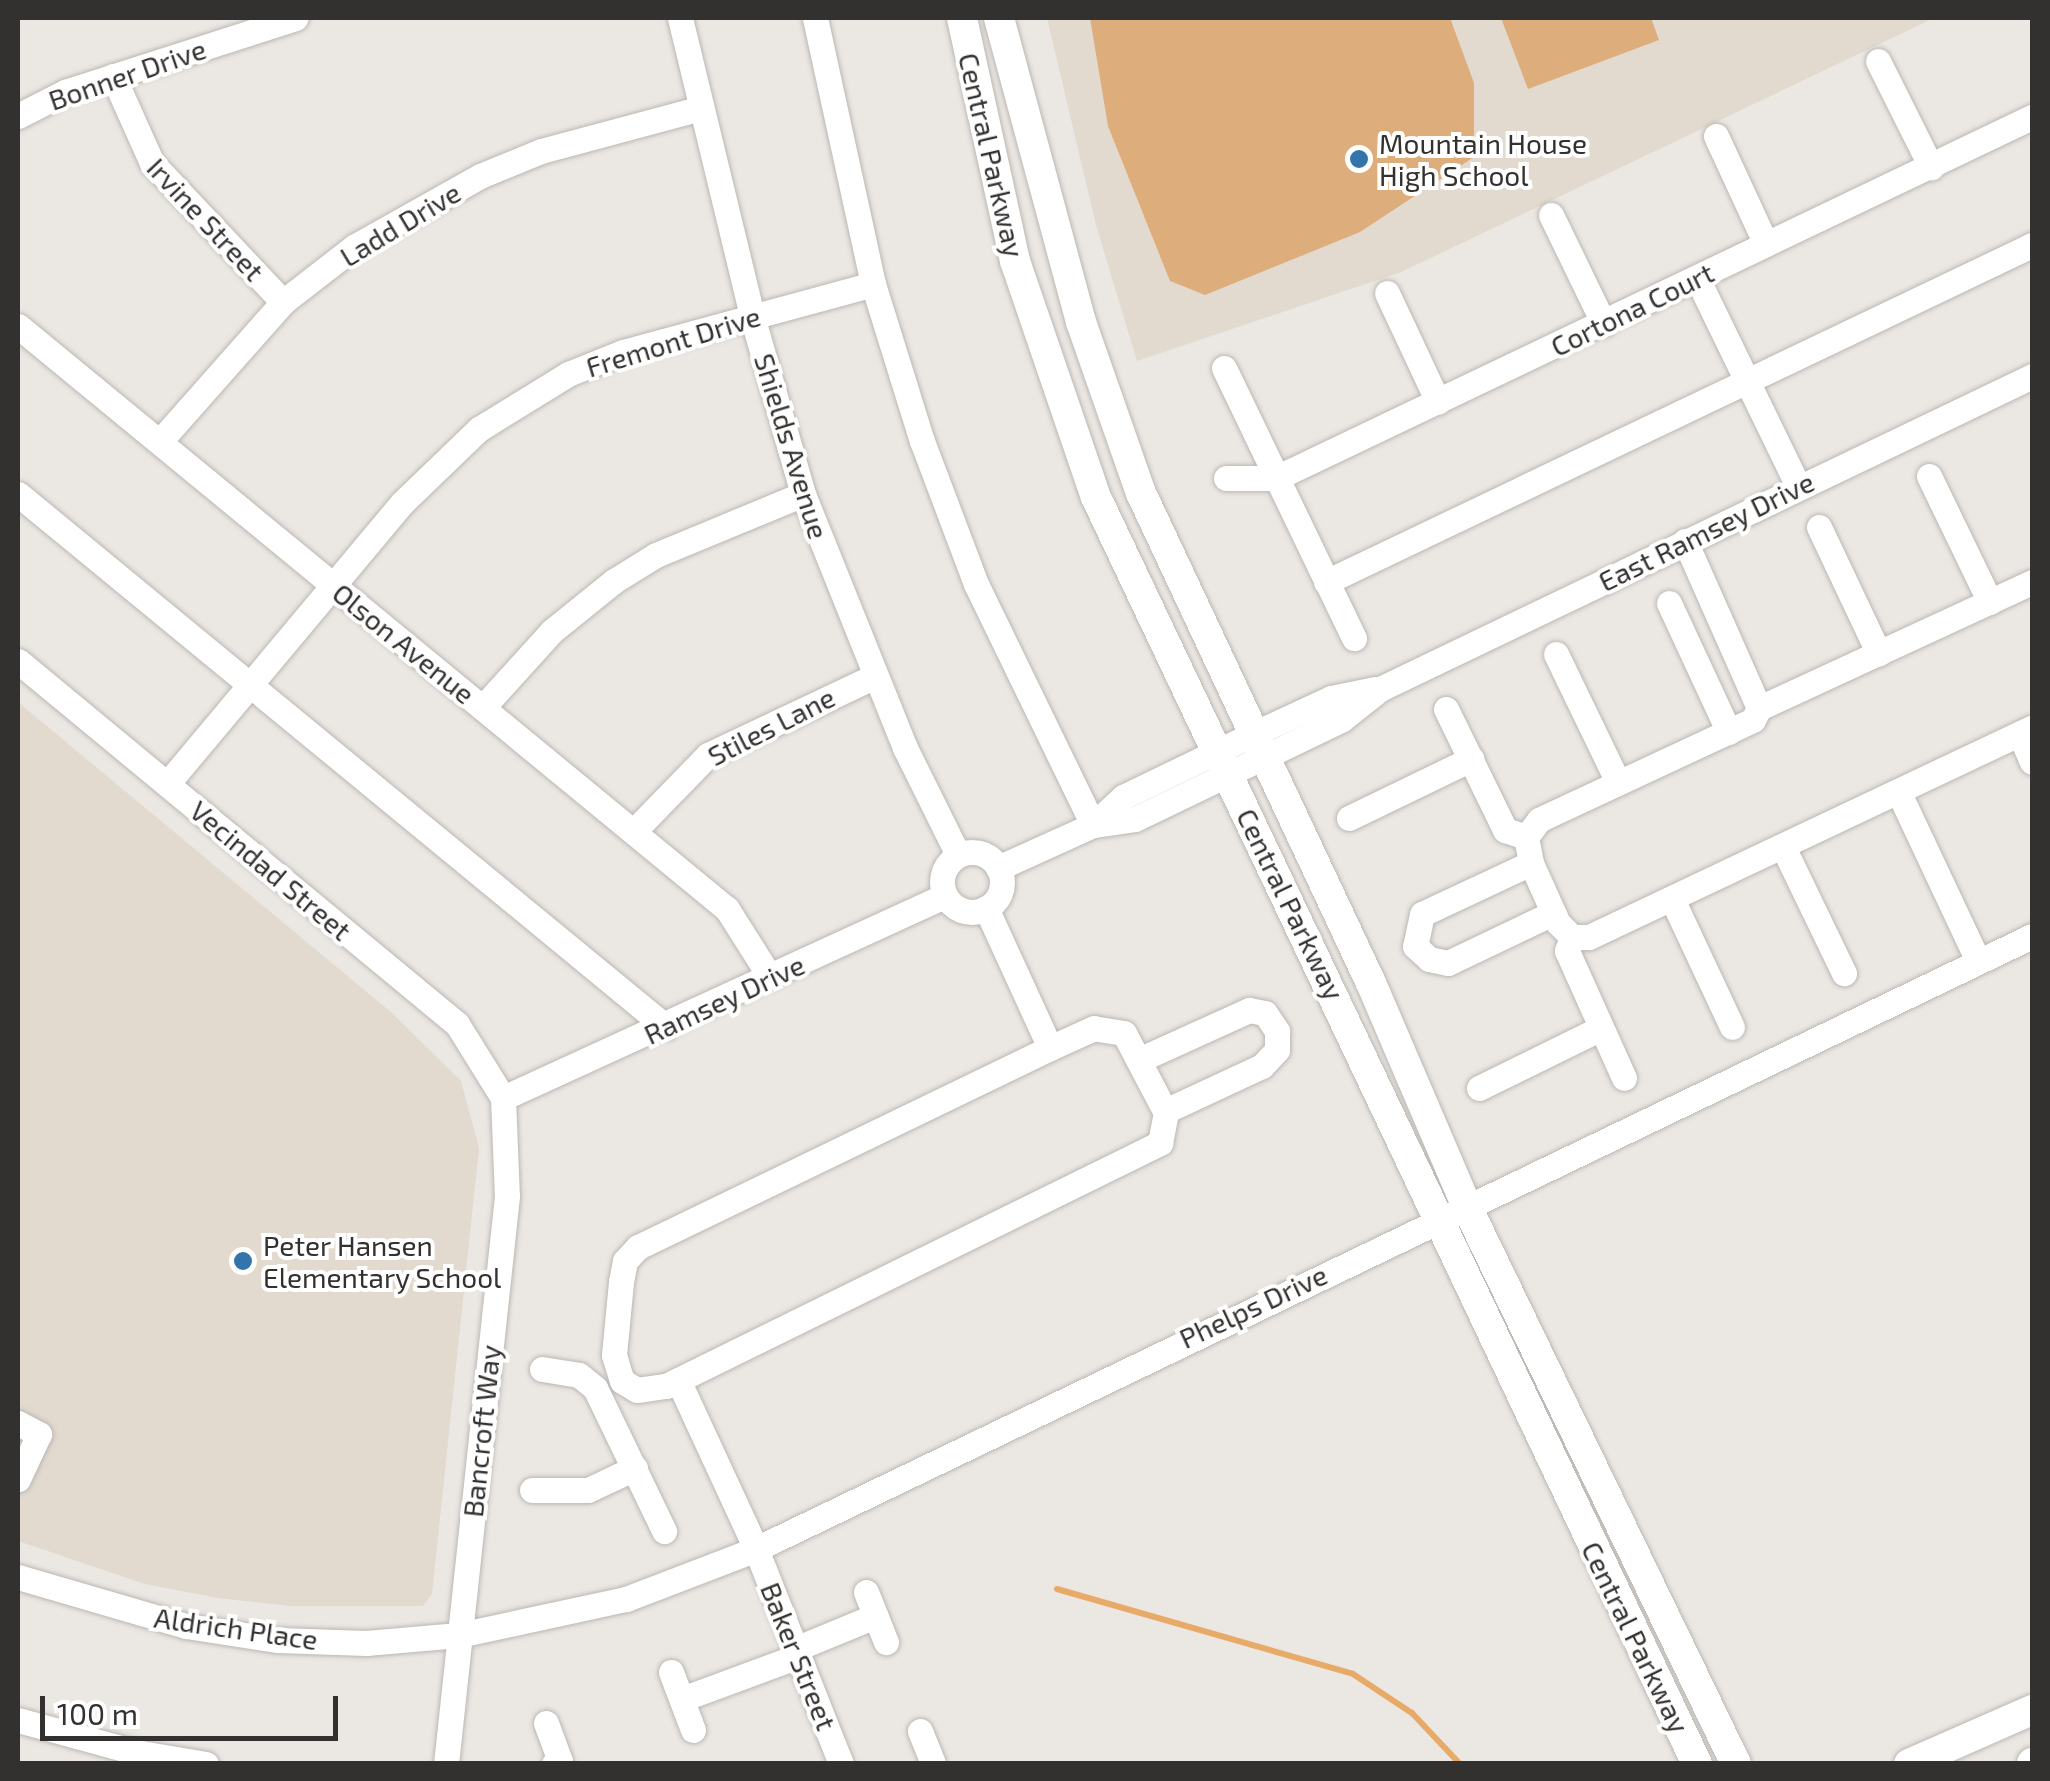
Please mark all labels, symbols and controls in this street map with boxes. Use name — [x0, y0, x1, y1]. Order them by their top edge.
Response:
street label: Bonner Drive — [44, 31, 210, 117]
street label: Central Parkway — [952, 49, 1032, 261]
place label: Mountain House High School — [1379, 126, 1587, 192]
marker: Mountain House High School — [1348, 148, 1370, 170]
street label: Irvine Street — [141, 151, 271, 287]
street label: Ladd Drive — [334, 175, 466, 273]
street label: Cortona Court — [1545, 255, 1719, 363]
street label: Fremont Drive — [582, 299, 764, 383]
street label: Shields Avenue — [748, 349, 836, 543]
street label: East Ramsey Drive — [1593, 464, 1819, 598]
street label: Olson Avenue — [326, 575, 482, 711]
street label: Stiles Lane — [702, 680, 840, 772]
street label: Vecindad Street — [184, 793, 358, 947]
street label: Central Parkway — [1230, 802, 1352, 1006]
street label: Ramsey Drive — [638, 947, 810, 1051]
place label: Peter Hansen Elementary School — [263, 1228, 502, 1294]
marker: Peter Hansen Elementary School — [232, 1250, 254, 1272]
street label: Phelps Drive — [1174, 1257, 1332, 1355]
street label: Bancroft Way — [455, 1343, 507, 1519]
street label: Central Parkway — [1575, 1535, 1697, 1739]
street label: Baker Street — [754, 1577, 844, 1735]
street label: Aldrich Place — [152, 1600, 320, 1656]
scale bar — [45, 1676, 342, 1738]
text: 100 m — [57, 1695, 138, 1731]

